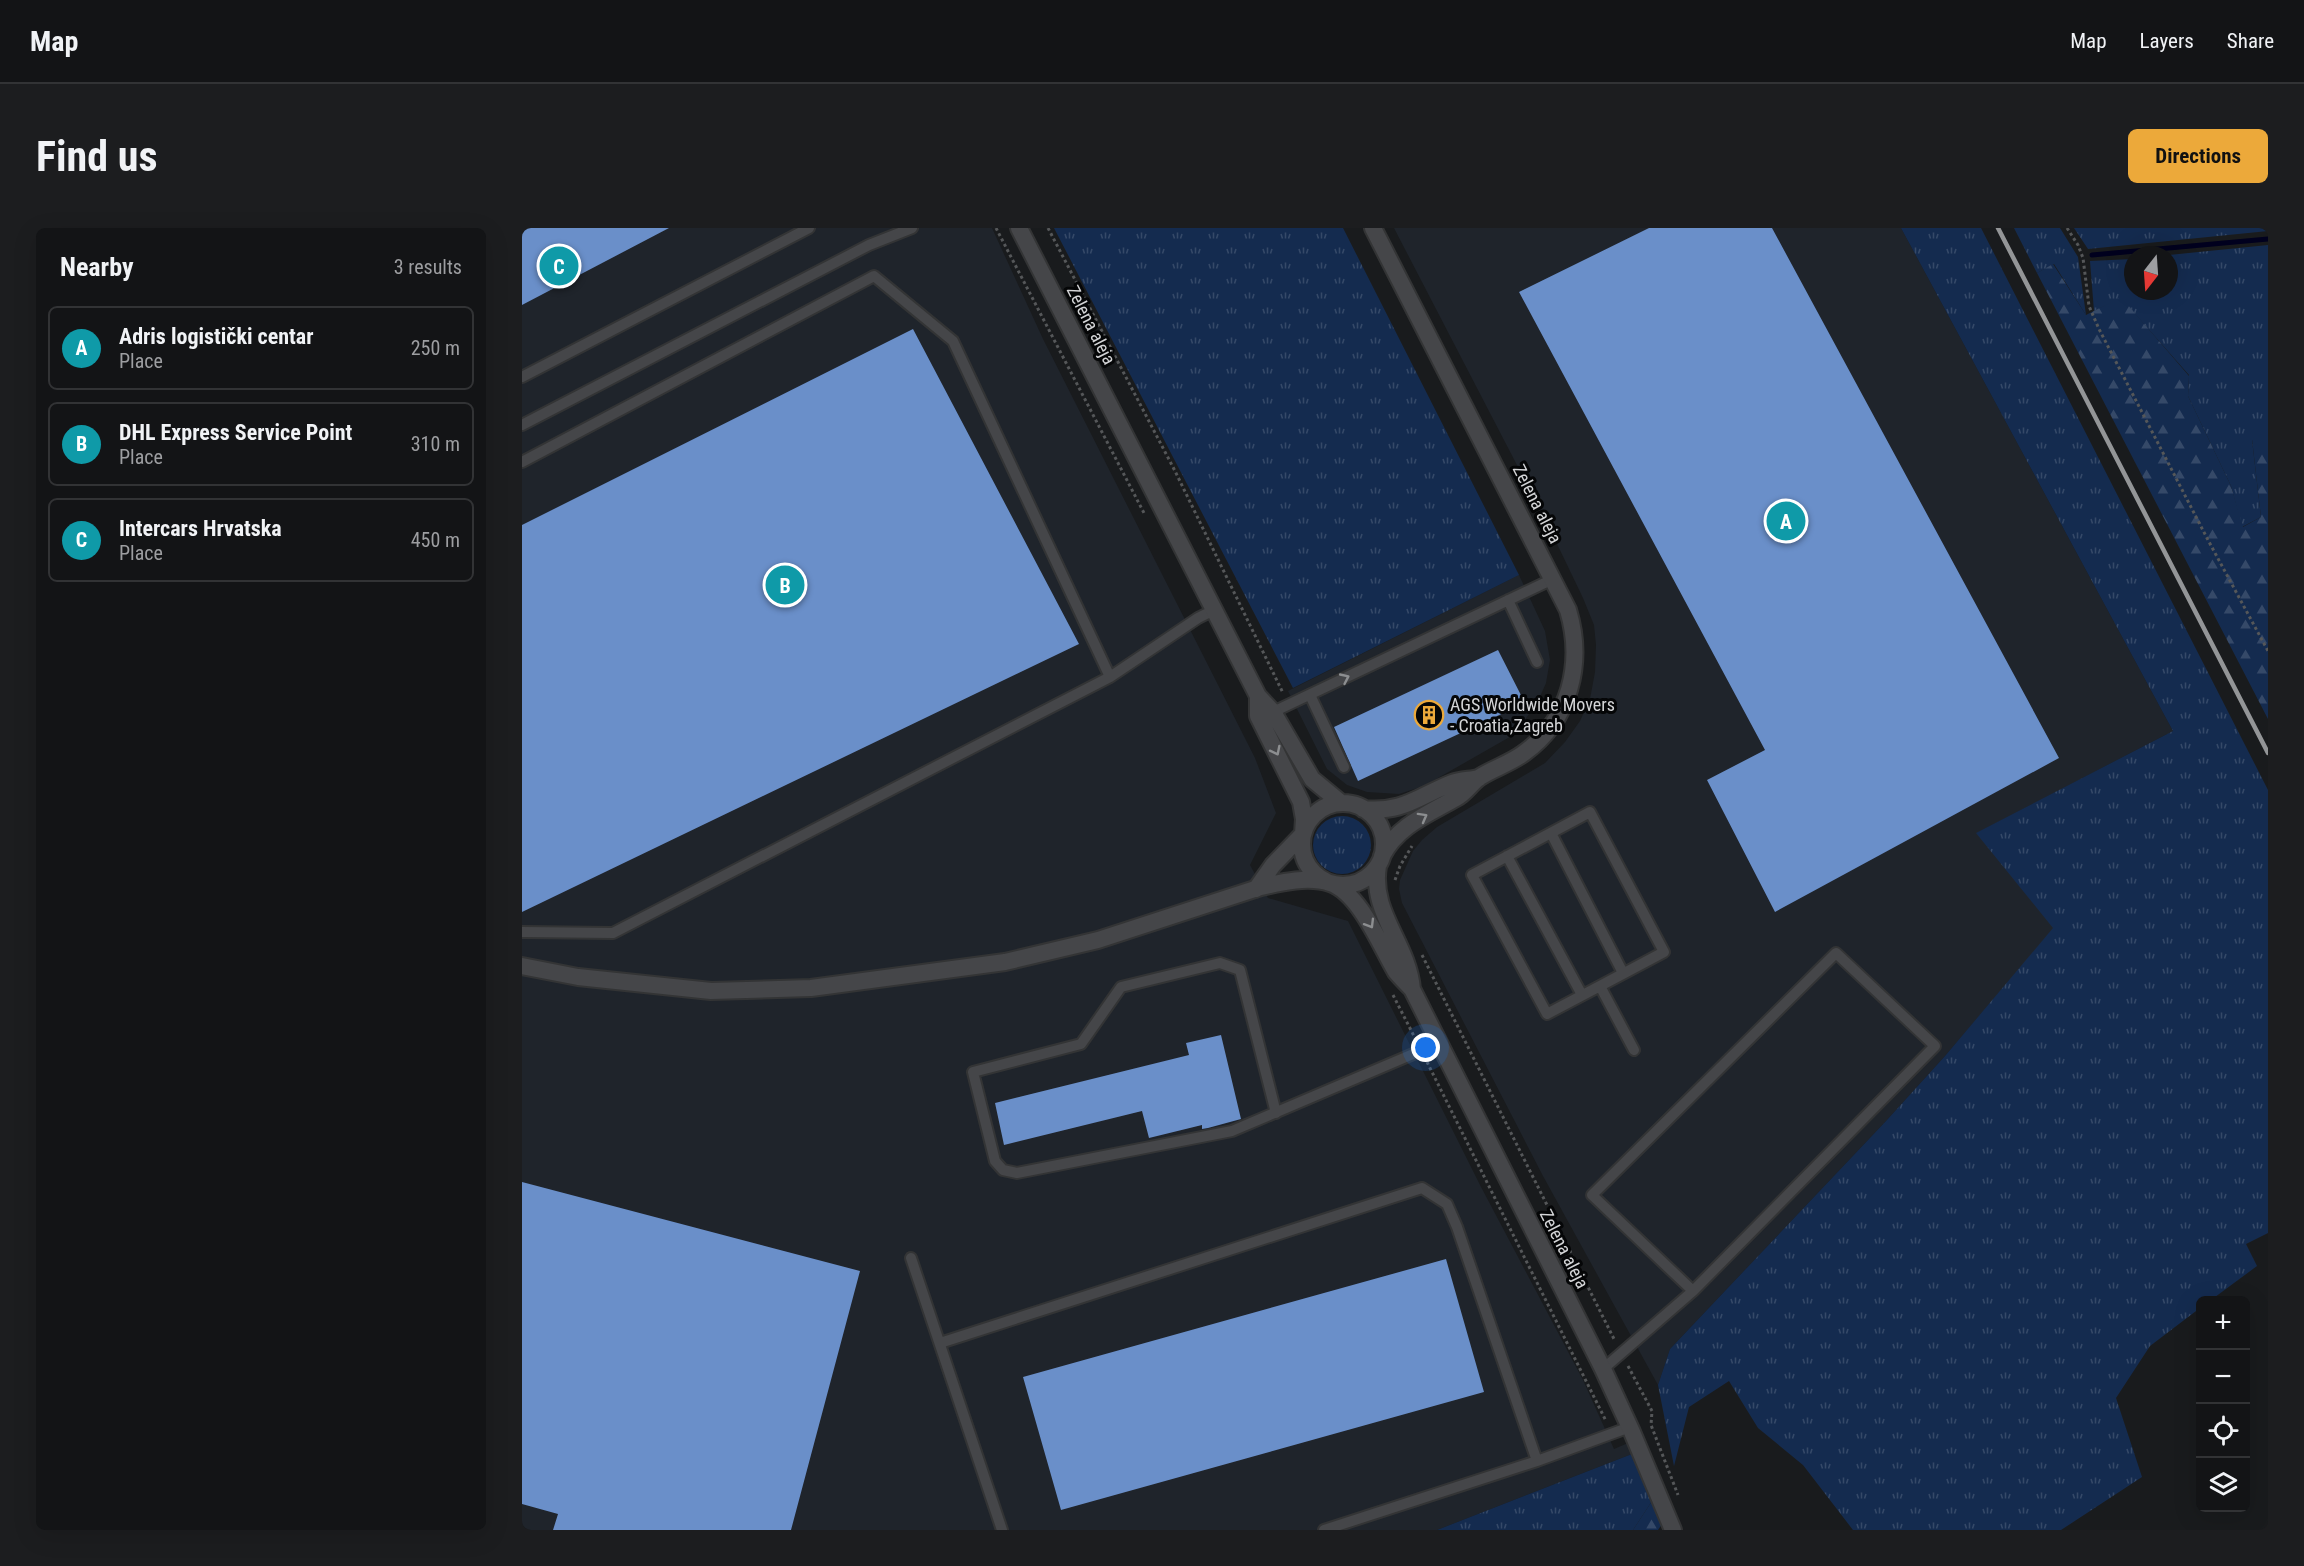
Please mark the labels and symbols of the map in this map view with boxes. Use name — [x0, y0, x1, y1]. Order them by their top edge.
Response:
pin: C — [540, 243, 579, 288]
north arrow — [2124, 246, 2178, 300]
street label: Zelena aleja — [1063, 282, 1120, 368]
street label: Zelena aleja — [1509, 461, 1566, 547]
pin: A — [1766, 498, 1806, 544]
pin: B — [766, 562, 804, 608]
one-way arrow — [1338, 674, 1349, 686]
place label: AGS Worldwide Movers - Croatia,Zagreb — [1450, 694, 1615, 736]
building icon: AGS Worldwide Movers - Croatia,Zagreb — [1413, 699, 1445, 731]
one-way arrow — [1268, 744, 1280, 755]
one-way arrow — [1417, 812, 1428, 824]
one-way arrow — [1362, 918, 1374, 928]
your location — [1411, 1033, 1440, 1062]
street label: Zelena aleja — [1536, 1206, 1593, 1292]

